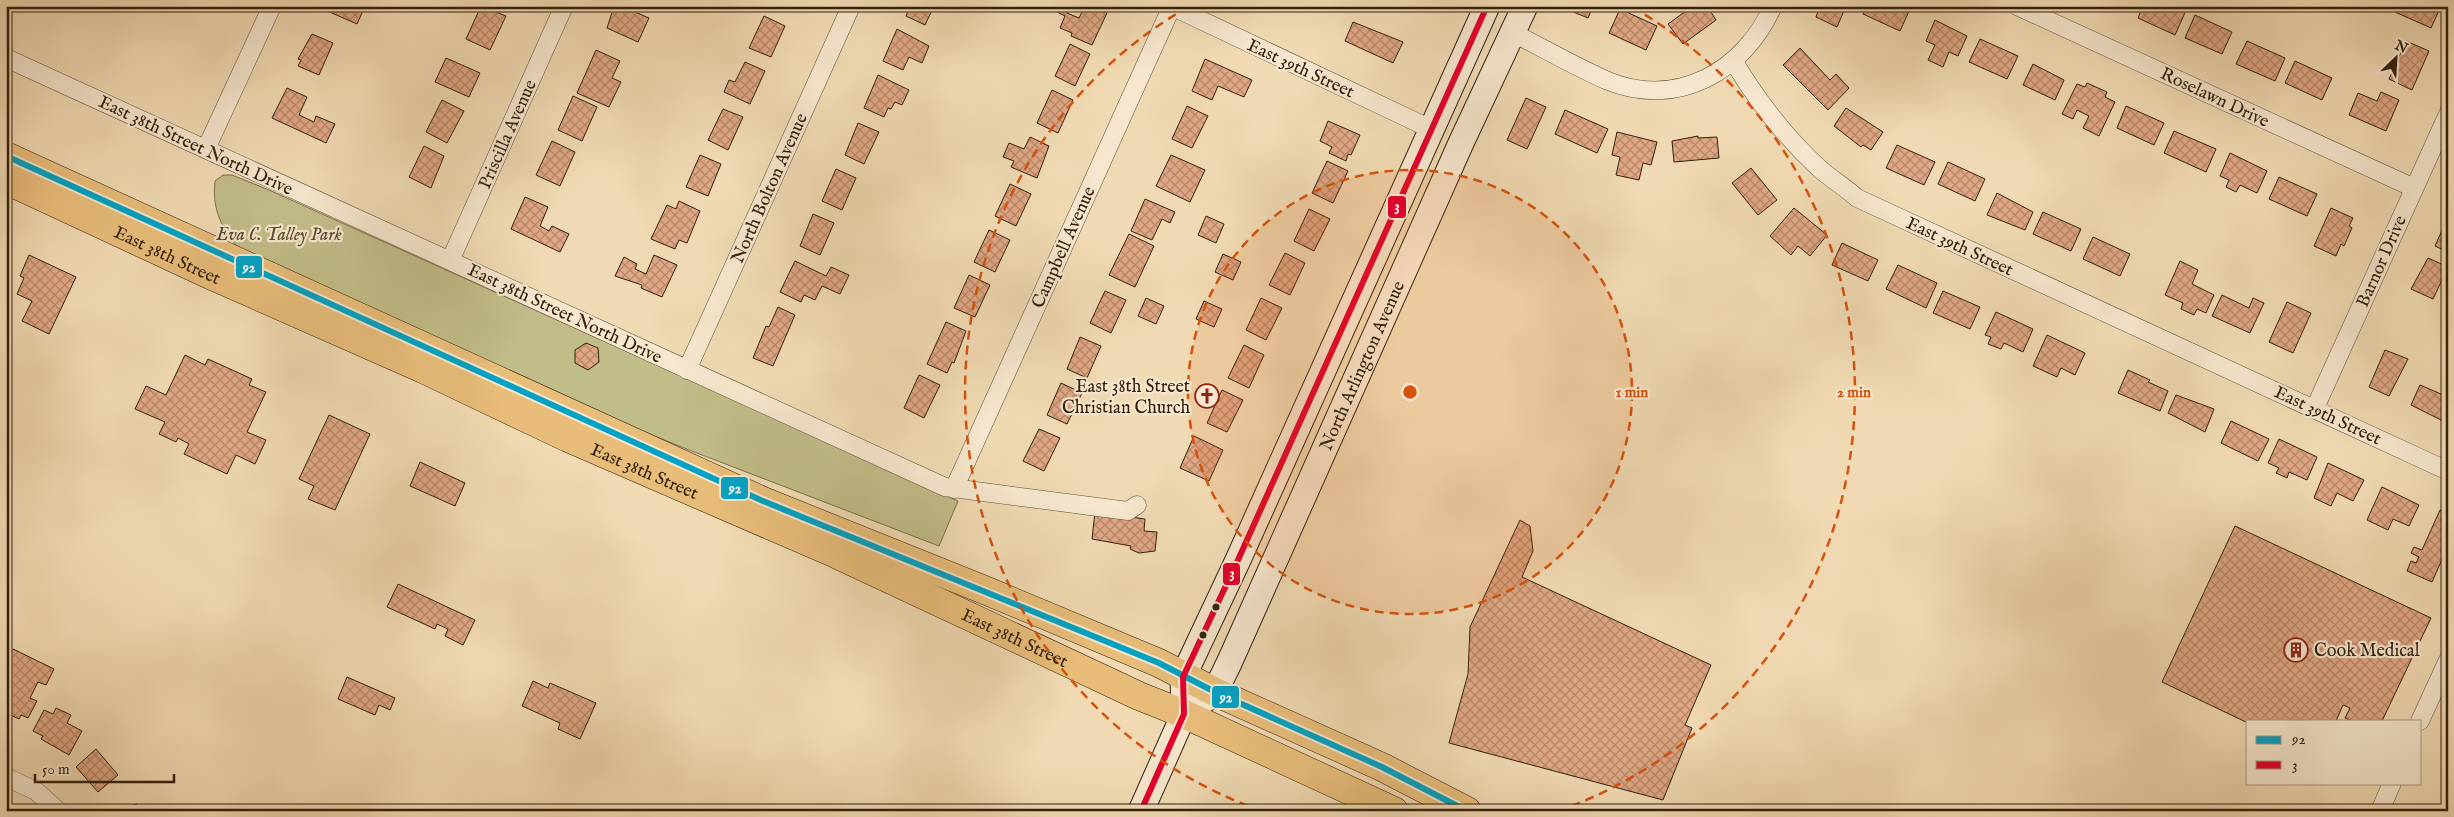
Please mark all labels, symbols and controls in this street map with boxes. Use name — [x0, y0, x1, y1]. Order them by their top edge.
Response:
north arrow — [2372, 32, 2422, 82]
street label: East 39th Street — [1243, 34, 1358, 104]
text: N — [2391, 36, 2410, 58]
street label: Roselawn Drive — [2156, 63, 2273, 134]
street label: Priscilla Avenue — [474, 76, 543, 193]
street label: East 38th Street North Drive — [95, 91, 296, 202]
street label: North Bolton Avenue — [727, 110, 814, 267]
street label: Campbell Avenue — [1027, 183, 1102, 312]
line badge: 3 — [1387, 195, 1407, 219]
text: 3 — [1394, 198, 1400, 216]
street label: East 39th Street — [1902, 212, 2017, 282]
street label: Barnor Drive — [2352, 212, 2413, 311]
street label: East 38th Street — [110, 222, 224, 291]
park label: Eva C. Talley Park — [215, 224, 342, 247]
line badge: 92 — [235, 255, 263, 279]
text: 92 — [242, 259, 256, 277]
street label: East 38th Street North Drive — [464, 259, 665, 370]
street label: North Arlington Avenue — [1315, 278, 1411, 455]
place label: East 38th Street Christian Church — [1062, 376, 1190, 420]
street label: East 39th Street — [2270, 381, 2385, 451]
church icon: East 38th Street Christian Church — [1194, 383, 1220, 409]
centre of rings — [1401, 383, 1419, 401]
text: 1 min — [1616, 383, 1648, 402]
text: 2 min — [1837, 383, 1871, 402]
street label: East 38th Street — [587, 439, 701, 506]
line badge: 92 — [720, 476, 749, 500]
text: 92 — [728, 480, 742, 498]
line badge: 3 — [1222, 562, 1241, 586]
text: 3 — [1229, 565, 1235, 583]
unlabelled marker — [1211, 602, 1221, 612]
street label: East 38th Street — [957, 604, 1071, 674]
unlabelled marker — [1198, 630, 1208, 640]
building icon: Cook Medical — [2283, 637, 2309, 663]
place label: Cook Medical — [2314, 640, 2420, 663]
line badge: 92 — [1211, 685, 1240, 709]
text: 92 — [1219, 689, 1233, 707]
legend — [2246, 720, 2422, 784]
text: 92 — [2291, 730, 2306, 749]
scale bar — [35, 752, 174, 784]
text: 3 — [2292, 756, 2298, 775]
text: 50 m — [42, 760, 70, 779]

